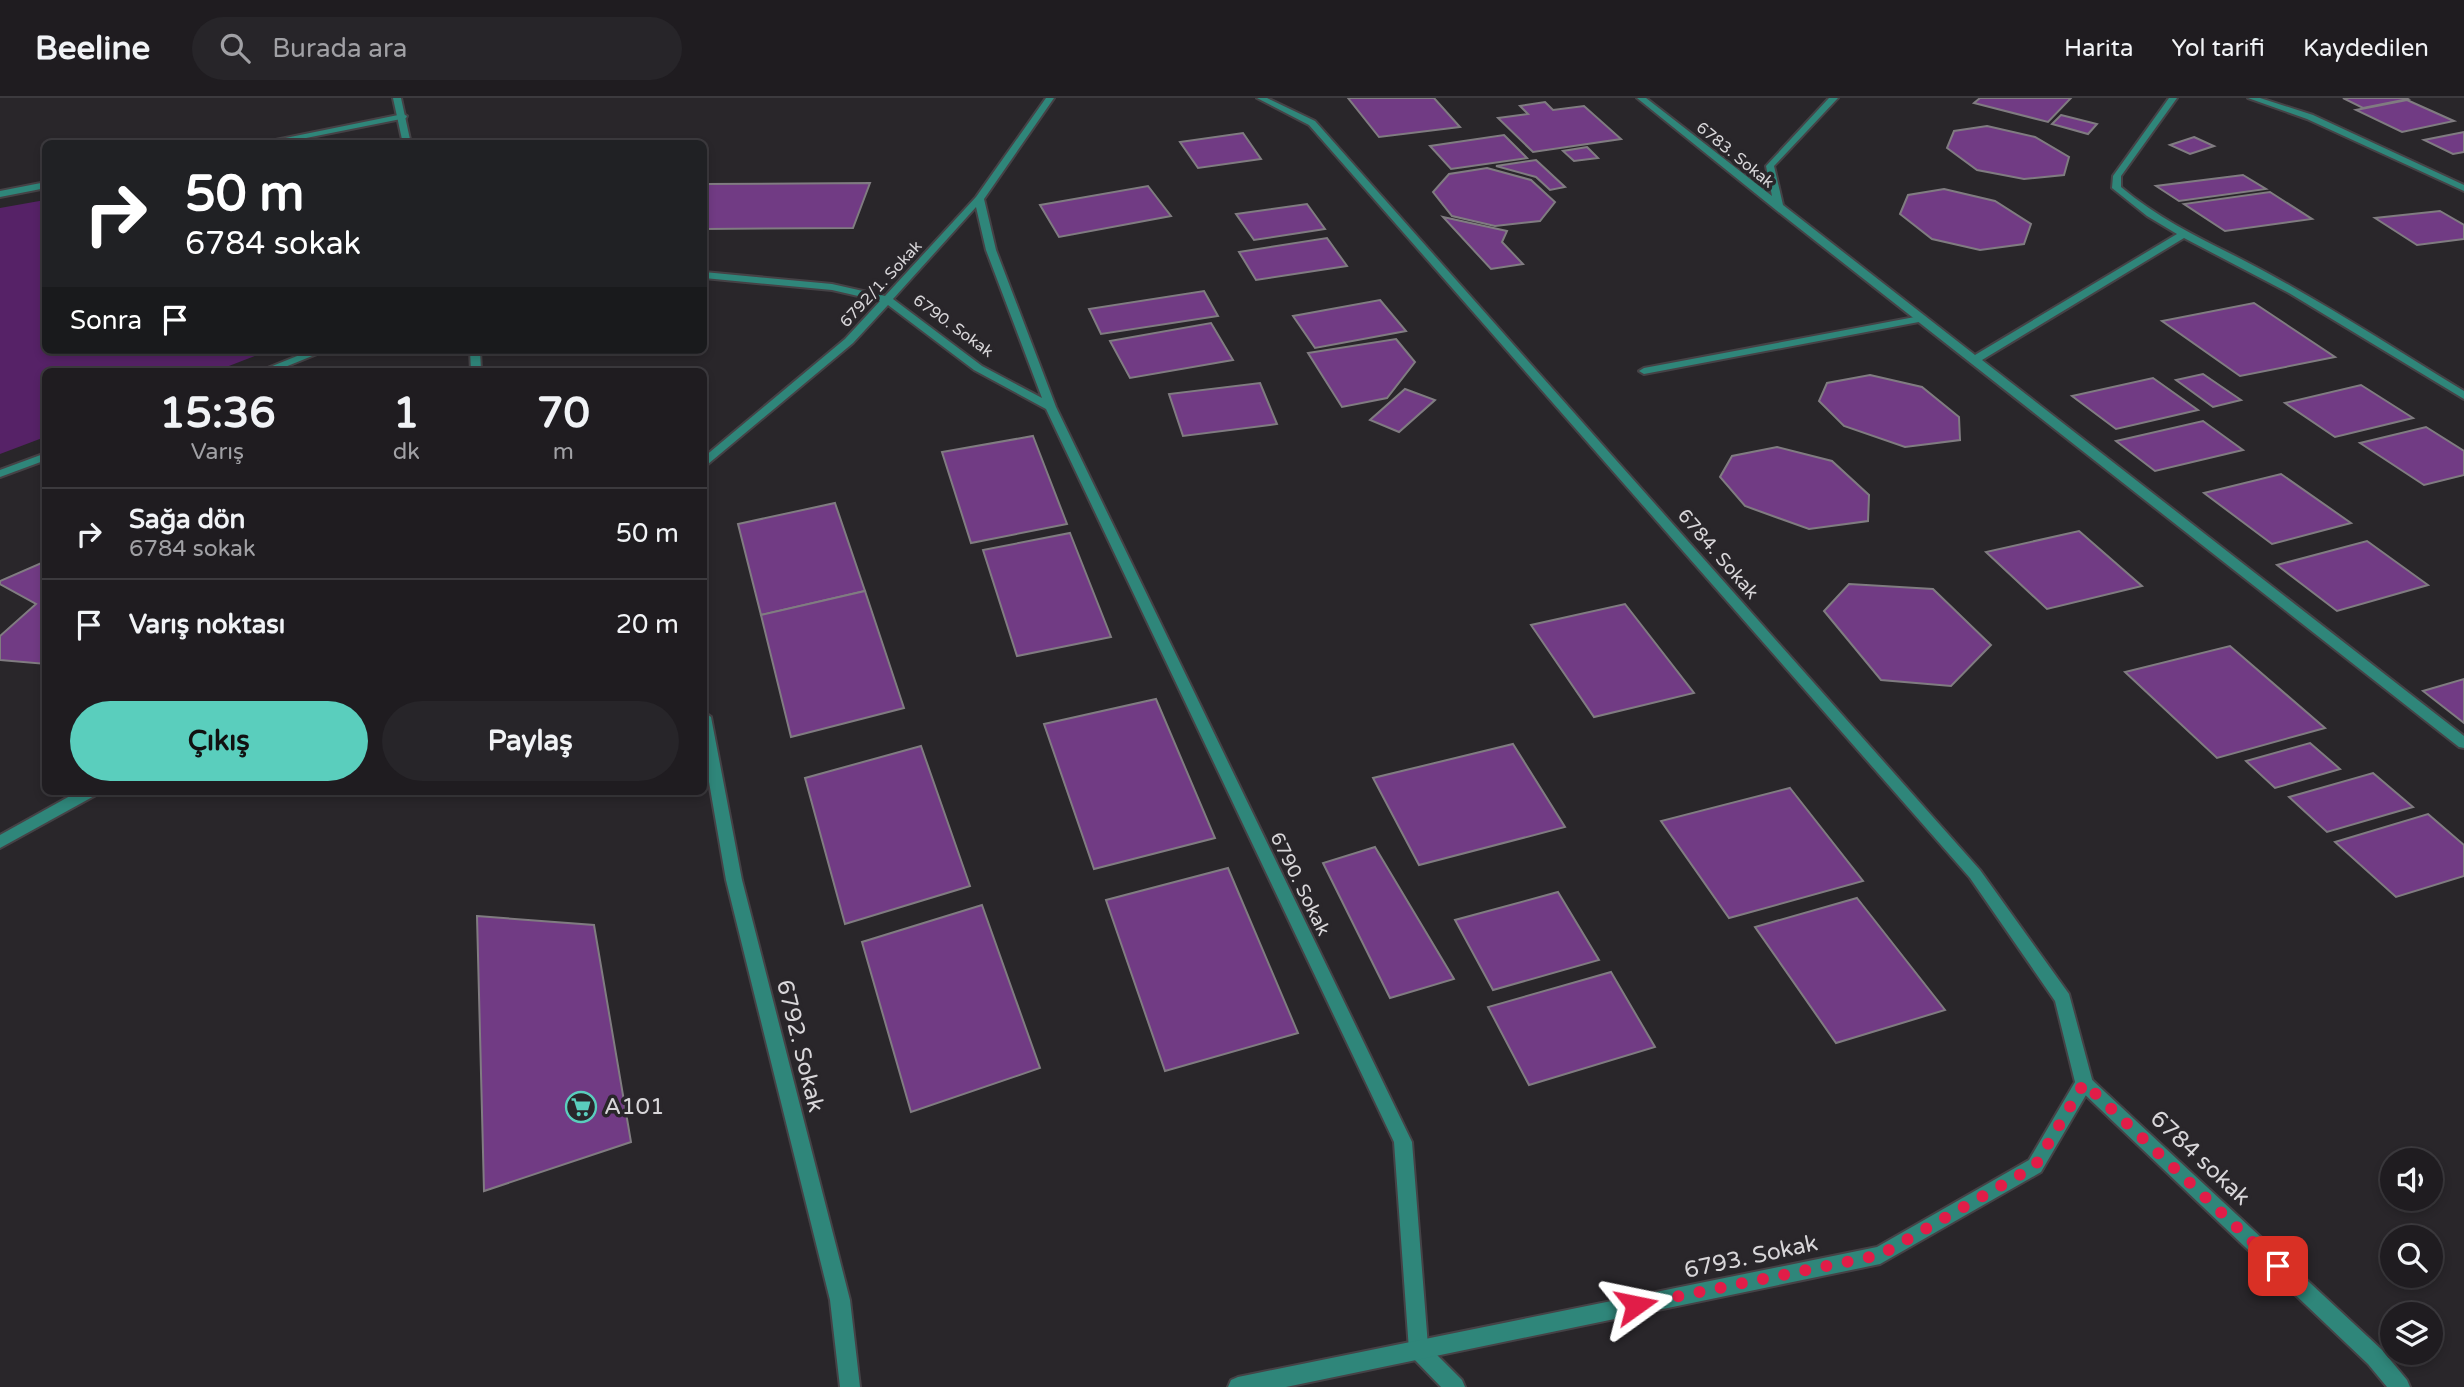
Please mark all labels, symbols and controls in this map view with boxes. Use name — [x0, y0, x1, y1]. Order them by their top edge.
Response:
search box — [192, 17, 682, 80]
text: Beeline — [35, 29, 150, 68]
icon: search — [216, 29, 254, 67]
text: Burada ara — [272, 33, 407, 64]
text: Harita — [2064, 34, 2133, 63]
text: Yol tarifi — [2171, 34, 2265, 63]
text: Kaydedilen — [2303, 34, 2429, 63]
street label: 6783. Sokak — [1692, 118, 1778, 193]
text: 50 m — [185, 165, 304, 224]
icon: right — [70, 168, 161, 259]
text: 6784 sokak — [185, 225, 361, 263]
street label: 6792/1. Sokak — [836, 236, 927, 332]
street label: 6790. Sokak — [909, 290, 997, 362]
icon: arrive — [156, 301, 194, 339]
text: Sonra — [70, 305, 142, 336]
text: 15:36 — [159, 388, 276, 439]
text: 1 — [393, 388, 420, 439]
text: 70 — [537, 388, 590, 439]
text: Varış — [191, 438, 244, 466]
text: dk — [393, 438, 420, 466]
text: m — [553, 438, 574, 466]
text: Sağa dön — [129, 504, 245, 535]
street label: 6784. Sokak — [1673, 504, 1763, 604]
icon: right — [70, 515, 108, 553]
text: 50 m — [616, 518, 679, 549]
text: 6784 sokak — [129, 535, 256, 563]
icon: arrive — [70, 606, 108, 644]
text: Varış noktası — [129, 609, 285, 640]
text: 20 m — [616, 609, 679, 640]
button: Çıkış — [70, 701, 368, 781]
button: Paylaş — [382, 701, 679, 781]
street label: 6790. Sokak — [1266, 829, 1334, 939]
street label: 6792. Sokak — [770, 977, 830, 1115]
supermarket icon: A101 — [564, 1090, 598, 1124]
place label: A101 — [604, 1093, 665, 1121]
street label: 6784 sokak — [2144, 1105, 2256, 1211]
map controls — [2380, 1148, 2443, 1365]
button: sound — [2380, 1148, 2443, 1211]
button: search — [2380, 1225, 2443, 1288]
street label: 6793. Sokak — [1682, 1229, 1820, 1285]
pin — [2248, 1236, 2308, 1296]
icon: arrive — [2259, 1247, 2297, 1285]
position arrow — [1599, 1268, 1673, 1342]
button: layers — [2380, 1302, 2443, 1365]

